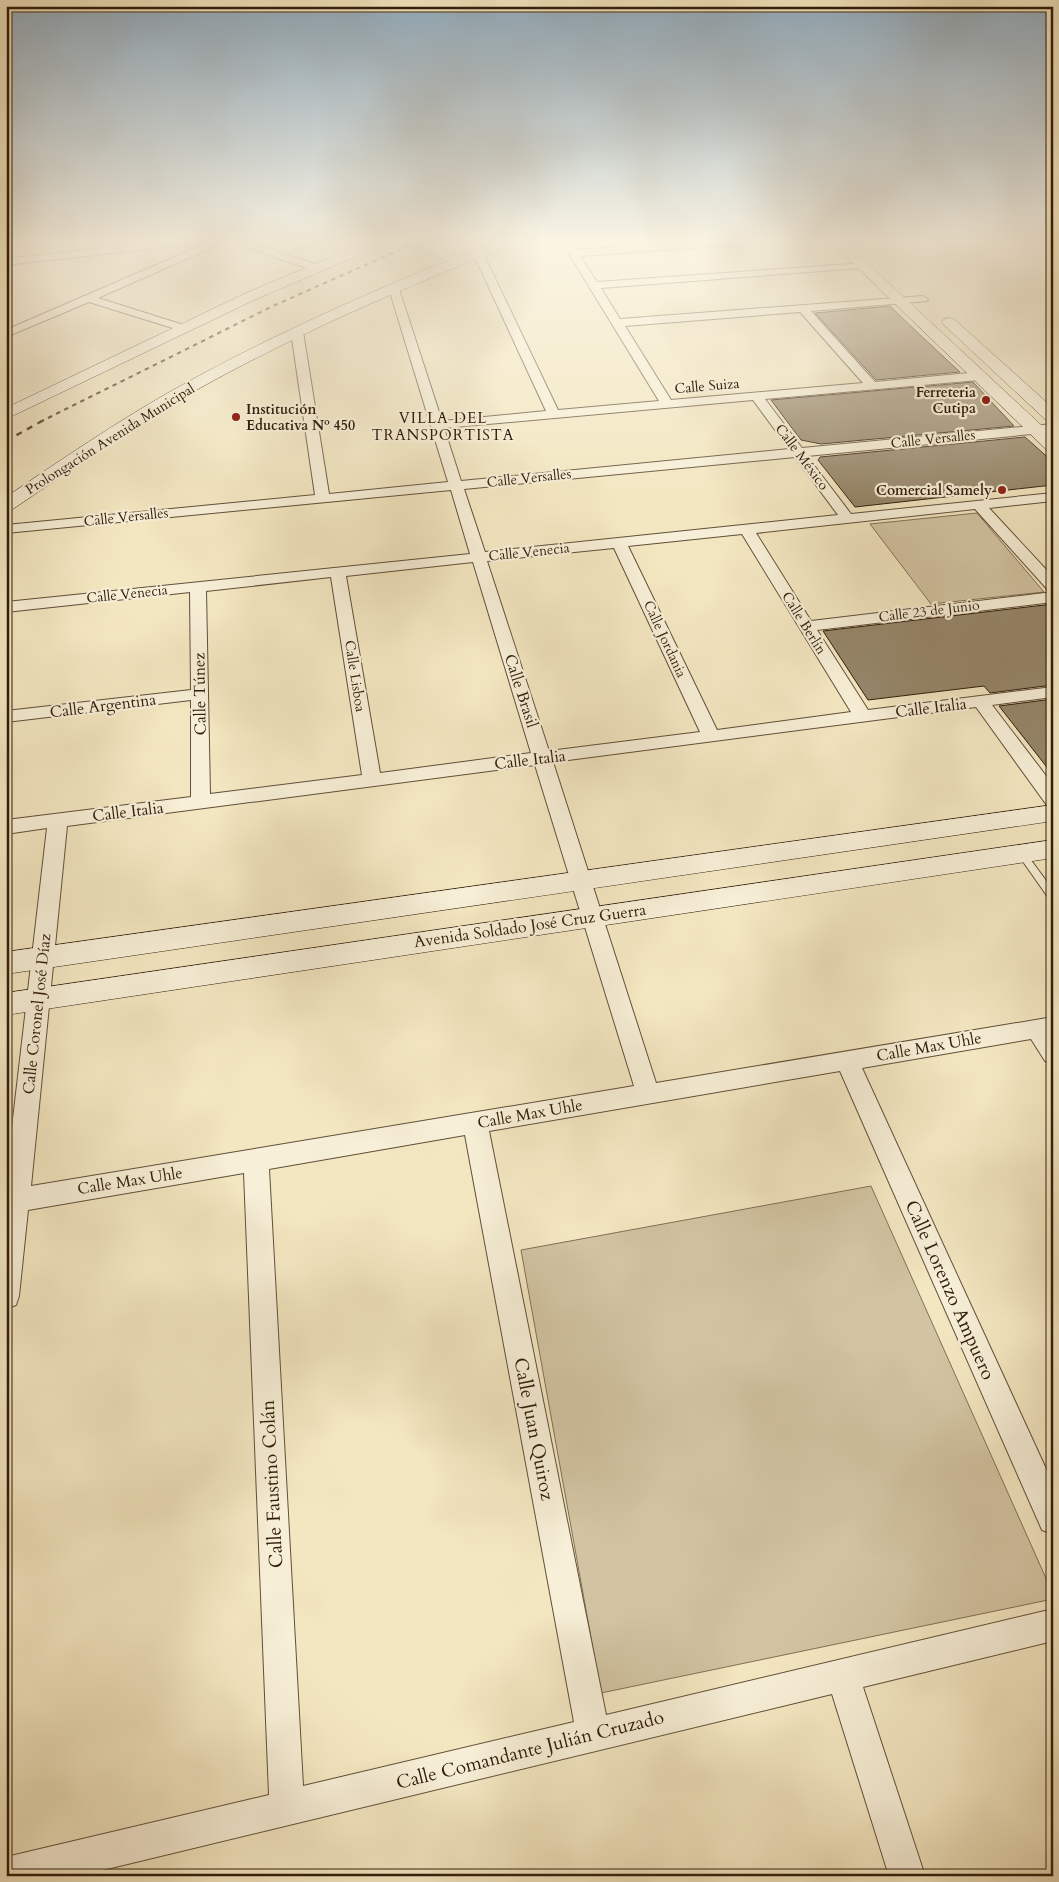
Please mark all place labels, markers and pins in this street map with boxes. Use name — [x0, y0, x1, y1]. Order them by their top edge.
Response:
place label: Ferreteria Cutipa — [916, 383, 976, 418]
marker: Ferreteria Cutipa — [980, 394, 992, 406]
place label: Institución Educativa Nº 450 — [246, 400, 355, 435]
marker: Institución Educativa Nº 450 — [230, 411, 242, 423]
place label: Comercial Samely — [876, 481, 992, 500]
marker: Comercial Samely — [996, 484, 1008, 496]

